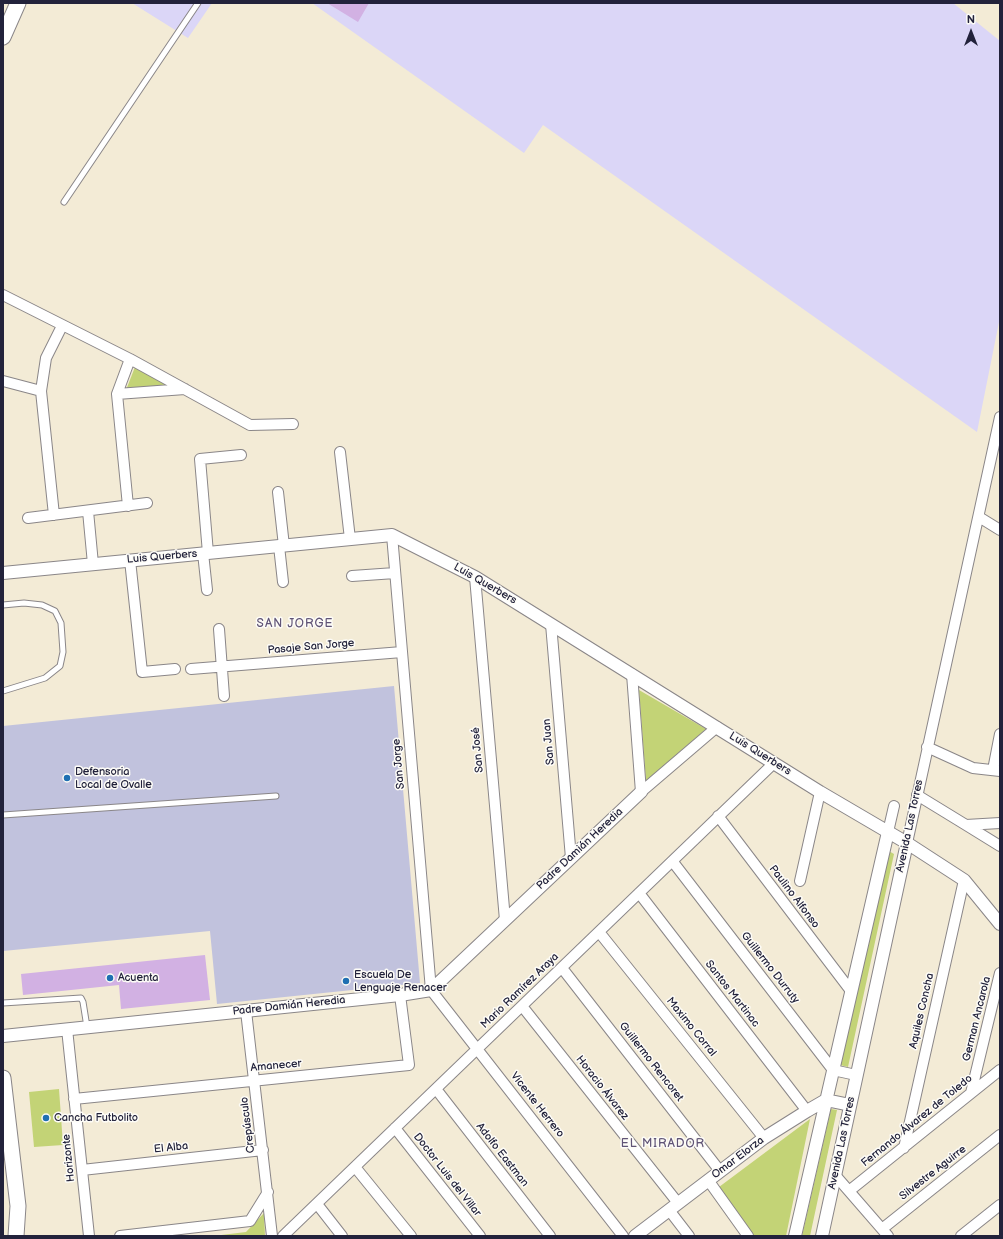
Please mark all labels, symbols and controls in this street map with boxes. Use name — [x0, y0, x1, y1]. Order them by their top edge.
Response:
north arrow — [951, 12, 991, 52]
text: N — [967, 13, 975, 26]
street label: Luis Querbers — [126, 547, 198, 567]
street label: Luis Querbers — [451, 561, 519, 607]
district label: SAN JORGE — [257, 617, 333, 631]
street label: Pasaje San Jorge — [267, 637, 355, 657]
street label: San Juan — [540, 718, 558, 766]
street label: San José — [469, 727, 487, 773]
street label: Luis Querbers — [727, 730, 793, 778]
street label: San Jorge — [390, 738, 408, 790]
place label: Defensoria Local de Ovalle — [75, 765, 152, 791]
marker: Defensoria Local de Ovalle — [62, 773, 72, 783]
street label: Avenida Las Torres — [894, 778, 926, 874]
street label: Padre Damián Heredia — [534, 806, 626, 892]
street label: Paulino Alfonso — [766, 863, 822, 931]
street label: Guillermo Durruty — [738, 930, 802, 1006]
street label: Mario Ramírez Araya — [478, 950, 562, 1032]
street label: Santos Martinac — [702, 958, 762, 1030]
place label: Escuela De Lenguaje Renacer — [354, 968, 447, 994]
place label: Acuenta — [118, 971, 158, 985]
street label: Aquiles Concha — [907, 972, 937, 1050]
marker: Acuenta — [105, 973, 115, 983]
street label: German Ancarola — [960, 975, 994, 1063]
marker: Escuela De Lenguaje Renacer — [341, 976, 351, 986]
street label: Padre Damián Heredia — [232, 994, 346, 1018]
street label: Maximo Corral — [663, 995, 719, 1059]
street label: Guillermo Rencoret — [616, 1020, 686, 1104]
street label: Horacio Álvarez — [573, 1053, 631, 1123]
street label: Amanecer — [250, 1057, 302, 1075]
street label: Vicente Herrero — [507, 1070, 567, 1140]
street label: Fernando Álvarez de Toledo — [859, 1072, 975, 1170]
street label: Avenida Las Torres — [826, 1095, 858, 1191]
street label: Crepúsculo — [238, 1096, 258, 1154]
place label: Cancha Futbolito — [54, 1111, 138, 1125]
marker: Cancha Futbolito — [41, 1113, 51, 1123]
street label: Adolfo Eastman — [473, 1120, 531, 1190]
street label: Doctor Luis del Villar — [410, 1131, 484, 1219]
street label: Horizonte — [60, 1133, 78, 1183]
street label: Omar Elorza — [709, 1134, 767, 1182]
district label: EL MIRADOR — [621, 1137, 705, 1151]
street label: El Alba — [153, 1140, 189, 1156]
street label: Silvestre Aguirre — [897, 1143, 969, 1203]

